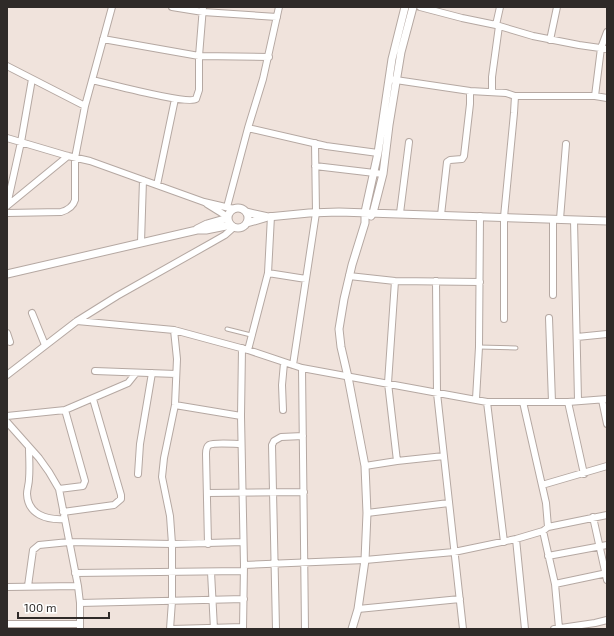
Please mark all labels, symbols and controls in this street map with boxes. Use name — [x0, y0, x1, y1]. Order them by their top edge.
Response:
scale bar — [18, 594, 109, 620]
text: 100 m — [24, 600, 56, 614]

